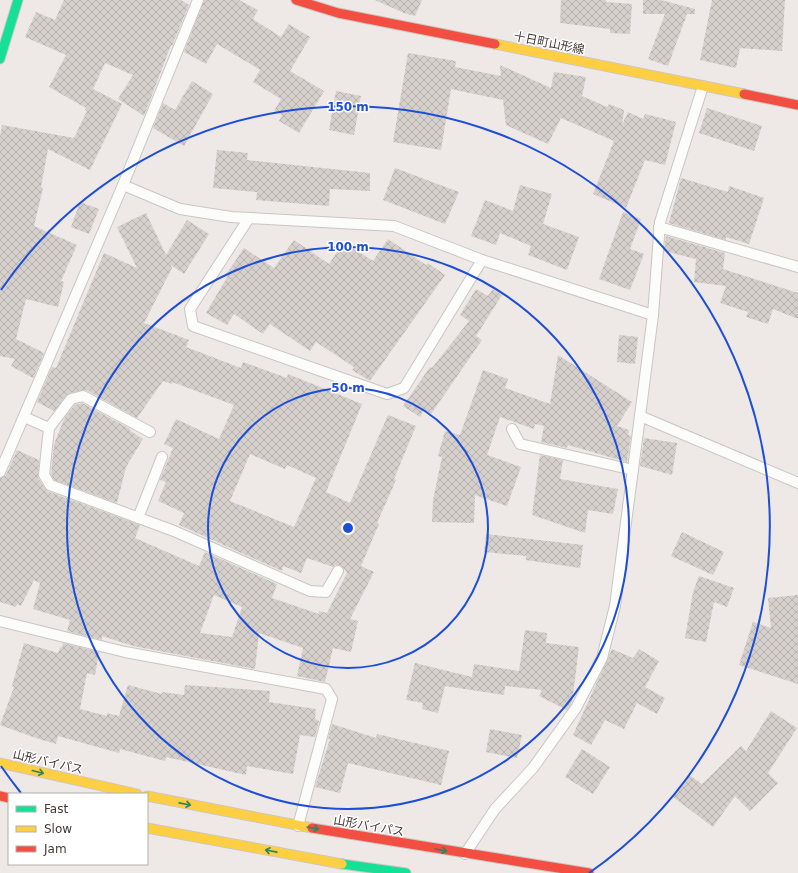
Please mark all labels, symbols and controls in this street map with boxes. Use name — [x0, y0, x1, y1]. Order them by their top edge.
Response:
street label: 十日町山形線 — [512, 29, 586, 57]
text: 150 m — [327, 100, 369, 114]
text: 100 m — [327, 240, 369, 254]
text: 50 m — [331, 381, 365, 395]
centre of rings — [341, 521, 355, 535]
street label: 山形バイパス — [11, 747, 85, 777]
one-way arrow — [31, 769, 44, 776]
legend — [8, 793, 148, 865]
one-way arrow — [178, 800, 191, 808]
text: Fast — [44, 802, 68, 816]
street label: 山形バイパス — [332, 813, 406, 839]
text: Slow — [44, 822, 72, 836]
one-way arrow — [306, 825, 319, 833]
text: Jam — [43, 842, 67, 856]
one-way arrow — [434, 846, 447, 854]
one-way arrow — [265, 847, 278, 855]

